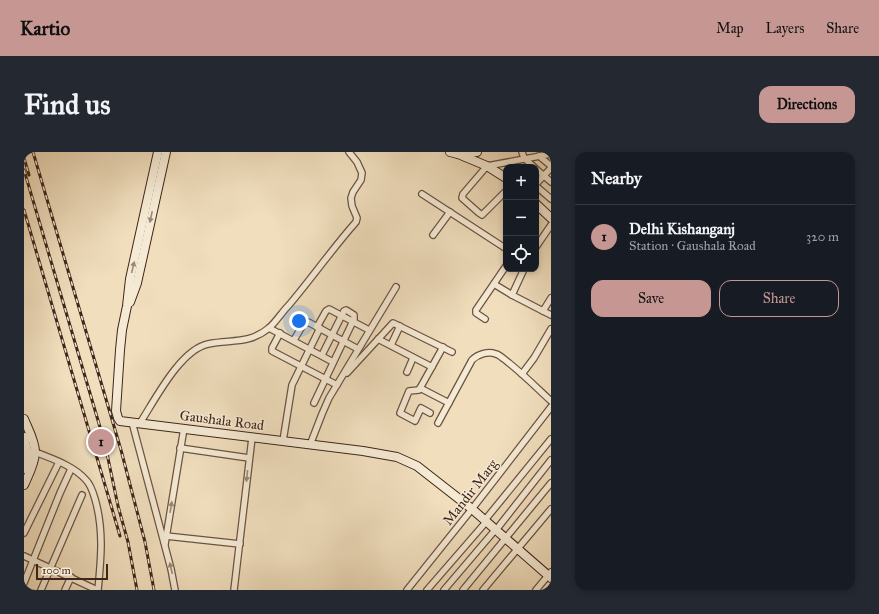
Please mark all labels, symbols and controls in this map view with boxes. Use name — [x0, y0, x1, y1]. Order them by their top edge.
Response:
text: Kartio — [20, 17, 70, 40]
text: Map — [716, 20, 744, 37]
text: Layers — [766, 20, 804, 37]
text: Share — [826, 20, 859, 37]
button: Directions — [759, 86, 855, 123]
text: Find us — [24, 87, 110, 122]
map controls — [503, 164, 539, 272]
button: + — [503, 164, 539, 200]
text: Nearby — [591, 168, 642, 189]
button: − — [503, 200, 539, 236]
one-way arrow — [148, 211, 154, 224]
text: Delhi Kishanganj — [629, 220, 735, 238]
text: 1 — [601, 229, 607, 245]
text: 320 m — [806, 229, 839, 245]
button: locate — [503, 236, 539, 272]
text: Station · Gaushala Road — [629, 238, 756, 254]
one-way arrow — [130, 261, 136, 273]
button: Save — [591, 280, 711, 317]
button: Share — [719, 280, 839, 317]
your location — [289, 311, 309, 331]
street label: Gaushala Road — [179, 407, 265, 434]
pin: 1 — [88, 427, 114, 457]
street label: Mandir Marg — [439, 456, 502, 529]
one-way arrow — [244, 470, 250, 482]
one-way arrow — [168, 501, 174, 514]
scale bar — [36, 562, 108, 581]
one-way arrow — [167, 562, 173, 574]
text: 100 m — [42, 564, 71, 577]

